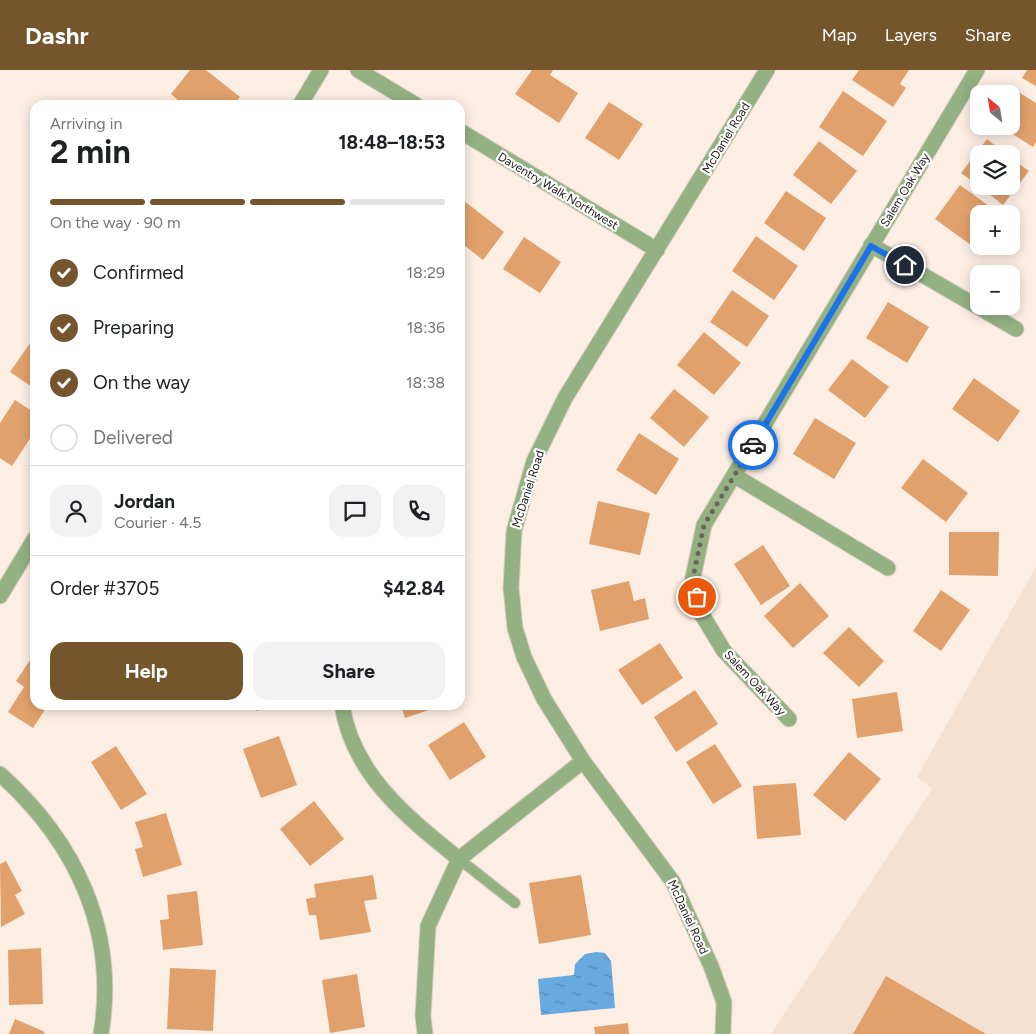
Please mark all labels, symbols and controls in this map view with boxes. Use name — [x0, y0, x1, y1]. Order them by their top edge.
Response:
text: Dashr — [25, 21, 89, 50]
text: Map — [822, 24, 857, 46]
text: Layers — [885, 24, 937, 46]
text: Share — [965, 24, 1011, 46]
north arrow — [970, 85, 1020, 135]
map controls — [970, 85, 1020, 315]
street label: McDaniel Road — [699, 100, 753, 176]
text: Arriving in — [50, 114, 122, 133]
text: 18:48–18:53 — [339, 131, 445, 154]
text: 2 min — [50, 133, 131, 171]
button: layers — [970, 145, 1020, 195]
street label: Daventry Walk Northwest — [495, 150, 621, 233]
street label: Salem Oak Way — [878, 150, 933, 229]
button: + — [970, 205, 1020, 255]
text: On the way · 90 m — [50, 213, 181, 232]
pin — [884, 244, 926, 286]
icon: home — [891, 251, 919, 279]
icon: check — [50, 259, 78, 287]
text: Confirmed — [93, 261, 184, 284]
text: 18:29 — [407, 263, 445, 282]
button: − — [970, 265, 1020, 315]
icon: check — [50, 314, 78, 342]
text: Preparing — [93, 316, 174, 339]
text: 18:36 — [407, 318, 445, 337]
icon: check — [50, 369, 78, 397]
text: On the way — [93, 371, 190, 394]
text: 18:38 — [406, 373, 445, 392]
courier — [728, 420, 778, 470]
text: Delivered — [93, 426, 173, 449]
icon: car — [739, 431, 767, 459]
street label: McDaniel Road — [509, 449, 547, 529]
button: person — [50, 485, 102, 537]
button: chat — [329, 485, 381, 537]
button: phone — [393, 485, 445, 537]
text: Jordan — [114, 490, 175, 513]
text: Courier · 4.5 — [114, 513, 201, 532]
pin — [676, 576, 718, 618]
text: Order #3705 — [50, 577, 159, 600]
text: $42.84 — [383, 577, 445, 600]
icon: bag — [683, 583, 711, 611]
button: Help — [50, 642, 243, 700]
button: Share — [253, 642, 445, 700]
street label: Salem Oak Way — [721, 648, 789, 719]
street label: McDaniel Road — [665, 878, 711, 956]

